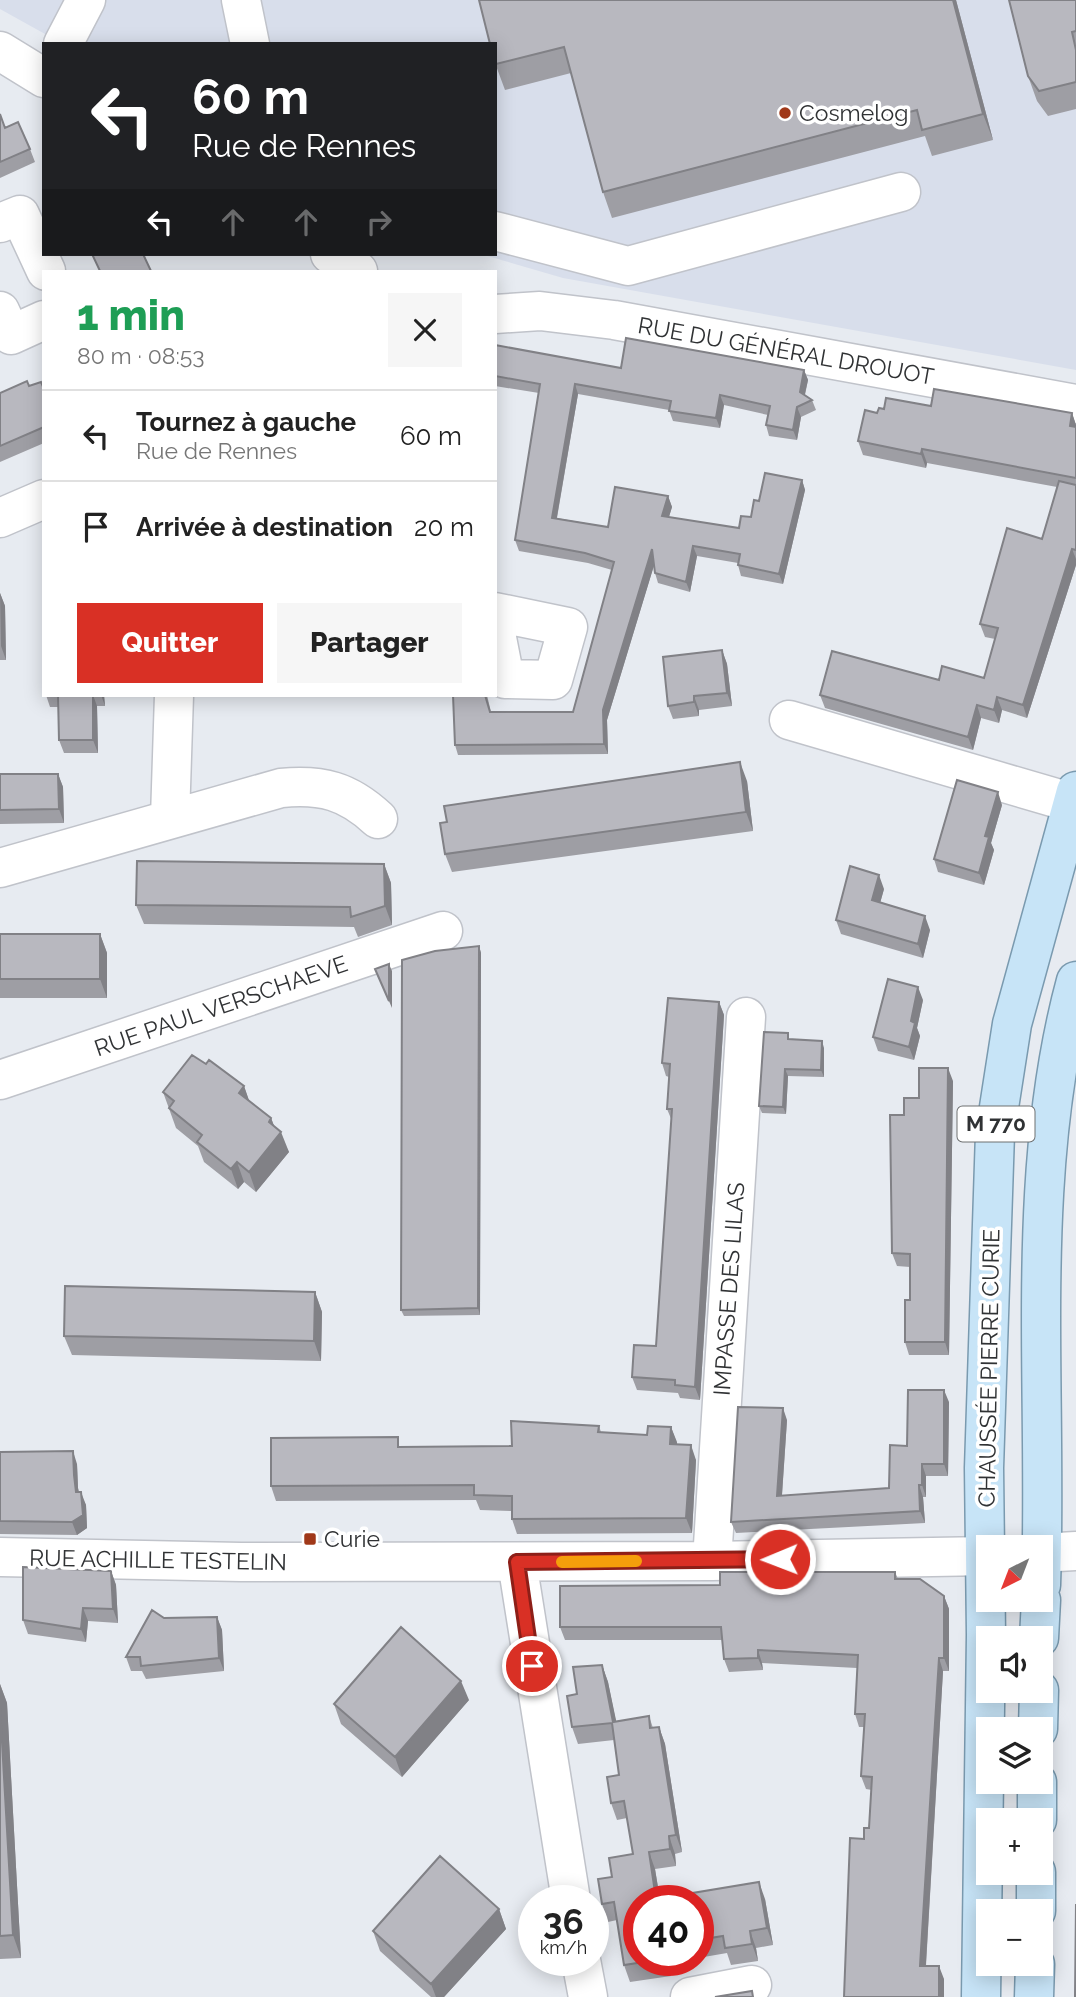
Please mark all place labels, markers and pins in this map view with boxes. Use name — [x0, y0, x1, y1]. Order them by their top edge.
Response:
place label: Cosmelog — [799, 99, 908, 126]
marker: Cosmelog — [777, 105, 793, 121]
place label: Curie — [324, 1525, 380, 1552]
marker: Curie — [302, 1531, 318, 1547]
pin — [502, 1636, 562, 1696]

